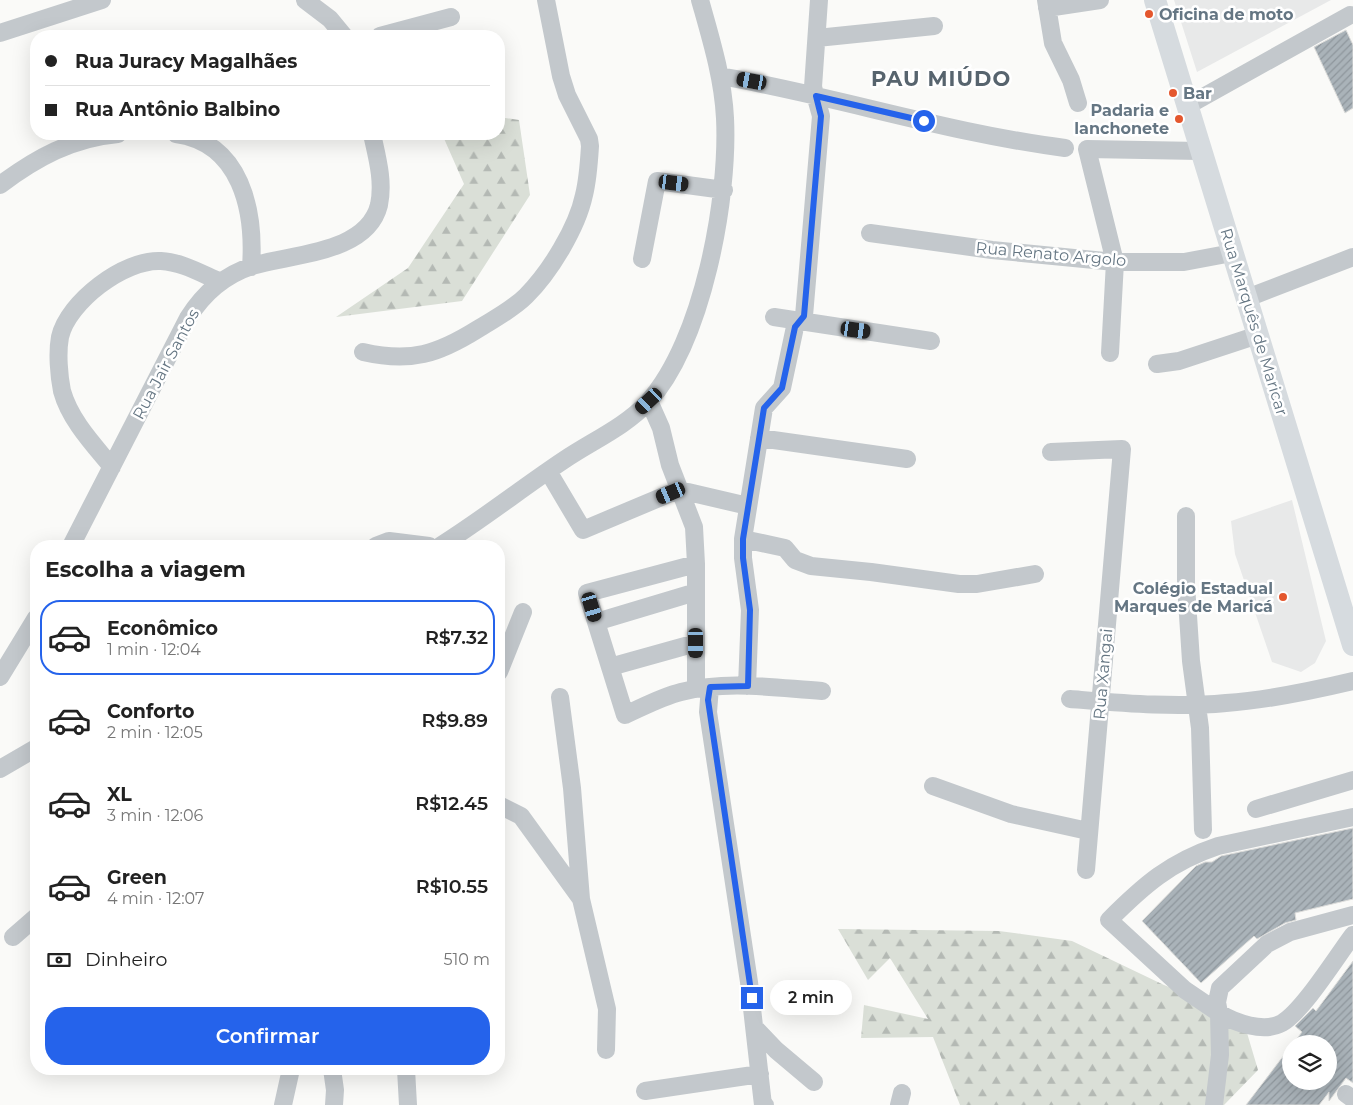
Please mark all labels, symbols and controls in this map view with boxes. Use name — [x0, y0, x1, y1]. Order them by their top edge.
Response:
place label: Oficina de moto — [1159, 5, 1294, 24]
marker: Oficina de moto — [1143, 8, 1155, 20]
text: Rua Juracy Magalhães — [75, 50, 297, 73]
district label: PAU MIÚDO — [871, 66, 1011, 91]
car — [735, 71, 768, 91]
place label: Bar — [1183, 84, 1212, 103]
marker: Bar — [1167, 87, 1179, 99]
text: Rua Antônio Balbino — [75, 98, 280, 121]
place label: Padaria e lanchonete — [1074, 101, 1169, 138]
route start — [913, 110, 935, 132]
marker: Padaria e lanchonete — [1173, 113, 1185, 125]
car — [658, 174, 689, 192]
street label: Rua Marquês de Maricar — [1216, 226, 1292, 418]
street label: Rua Renato Argolo — [975, 238, 1127, 270]
street label: Rua Jair Santos — [129, 305, 203, 423]
car — [840, 320, 871, 340]
car — [632, 385, 665, 417]
car — [654, 480, 687, 506]
text: Escolha a viagem — [45, 556, 246, 583]
place label: Colégio Estadual Marques de Maricá — [1114, 579, 1273, 616]
car — [580, 590, 603, 624]
marker: Colégio Estadual Marques de Maricá — [1277, 591, 1289, 603]
icon: car — [47, 615, 92, 660]
text: Econômico — [107, 617, 218, 640]
text: R$7.32 — [425, 626, 488, 649]
car — [688, 628, 703, 658]
street label: Rua Xangai — [1090, 628, 1116, 720]
text: 1 min · 12:04 — [107, 640, 201, 659]
icon: car — [47, 698, 92, 743]
text: Conforto — [107, 700, 195, 723]
text: R$9.89 — [422, 709, 488, 732]
text: 2 min · 12:05 — [107, 723, 203, 742]
icon: car — [47, 781, 92, 826]
text: XL — [107, 783, 132, 806]
text: R$12.45 — [415, 792, 488, 815]
text: 3 min · 12:06 — [107, 806, 203, 825]
icon: car — [47, 864, 92, 909]
text: Green — [107, 866, 167, 889]
text: R$10.55 — [416, 875, 488, 898]
text: 4 min · 12:07 — [107, 889, 204, 908]
icon: cash — [45, 946, 73, 974]
text: Dinheiro — [85, 948, 167, 971]
text: 510 m — [443, 950, 490, 969]
callout: 2 min — [770, 980, 852, 1016]
route end — [741, 987, 763, 1009]
text: 2 min — [788, 988, 834, 1007]
button: Confirmar — [45, 1007, 490, 1065]
map controls — [1282, 1035, 1337, 1090]
button: layers — [1282, 1035, 1337, 1090]

